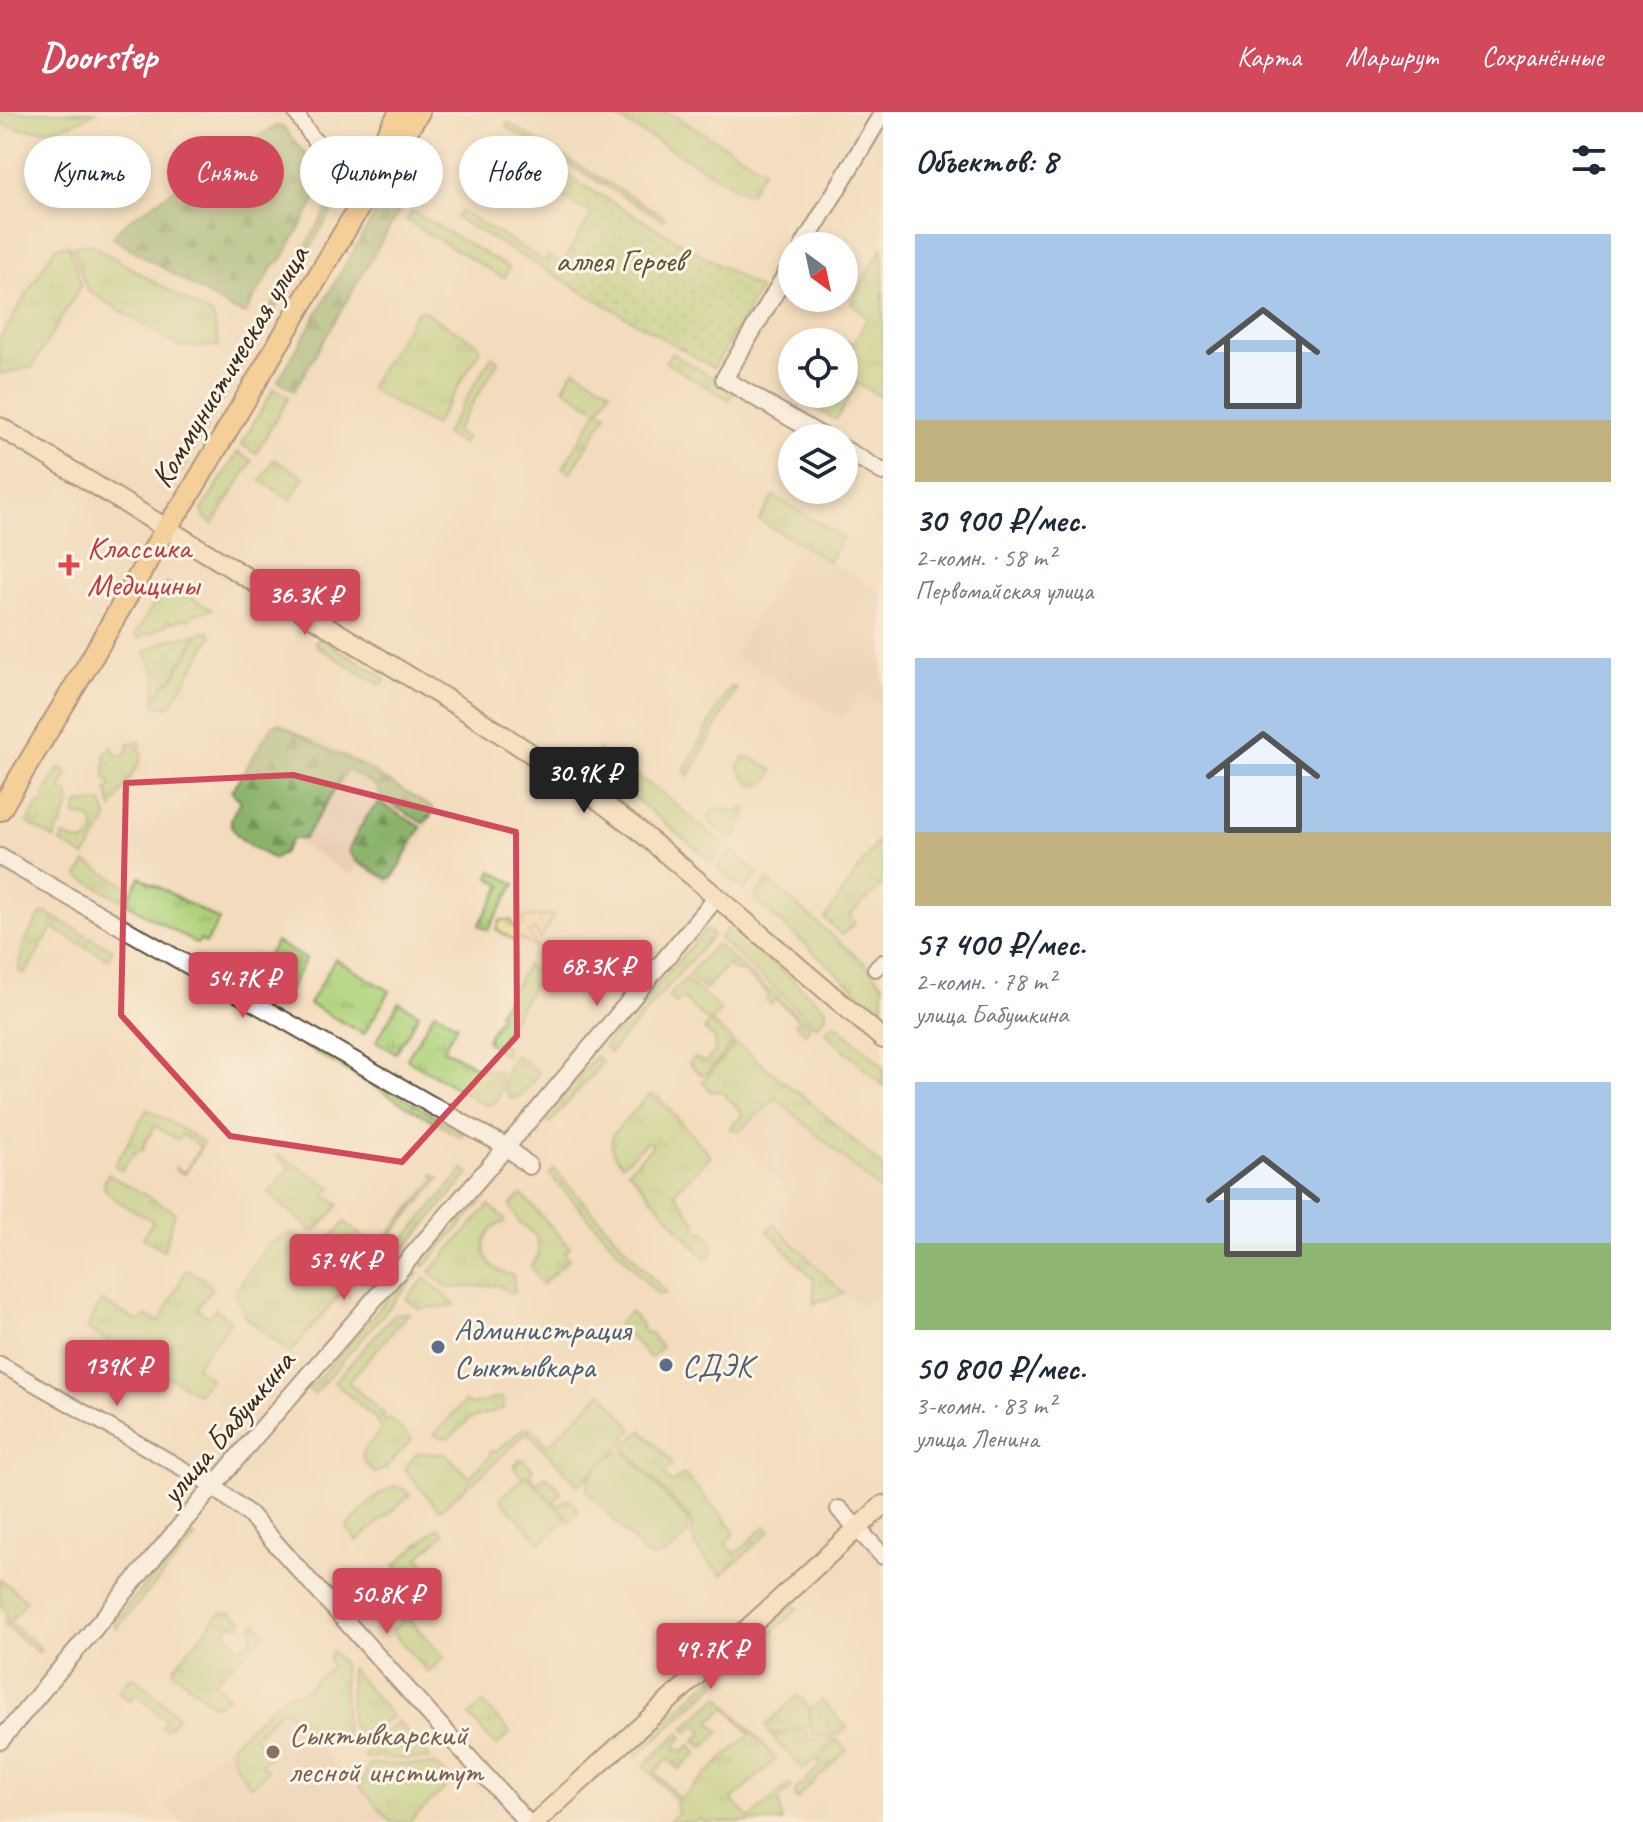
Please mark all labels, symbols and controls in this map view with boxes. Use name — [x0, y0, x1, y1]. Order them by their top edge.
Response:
text: Doorstep — [40, 33, 157, 80]
text: Карта — [1237, 39, 1301, 74]
text: Маршрут — [1345, 39, 1437, 74]
text: Сохранённые — [1481, 39, 1603, 74]
chip: Купить — [24, 136, 151, 208]
chip: Снять — [167, 136, 284, 208]
chip: Фильтры — [300, 136, 443, 208]
chip: Новое — [459, 136, 568, 208]
icon: filters — [1567, 138, 1611, 182]
text: Объектов: 8 — [915, 139, 1057, 182]
north arrow — [778, 232, 858, 312]
map controls — [778, 232, 858, 504]
street label: Коммунистическая улица — [141, 236, 319, 495]
park label: аллея Героев — [556, 240, 692, 281]
icon: home — [1191, 286, 1335, 430]
button: locate — [778, 328, 858, 408]
button: layers — [778, 424, 858, 504]
text: 30 900 ₽/мес. — [915, 498, 1086, 541]
place label: Классика Медицины — [87, 527, 201, 605]
text: 2-комн. · 58 m² — [915, 541, 1055, 574]
marker: Классика Медицины — [58, 554, 80, 576]
pin: 36.3K ₽ — [231, 569, 379, 637]
text: Первомайская улица — [915, 574, 1093, 607]
text: 36.3K ₽ — [268, 578, 342, 611]
icon: home — [1191, 710, 1335, 854]
pin: 30.9K ₽ — [510, 747, 658, 815]
text: 30.9K ₽ — [548, 756, 620, 789]
text: 57 400 ₽/мес. — [915, 922, 1086, 965]
pin: 68.3K ₽ — [523, 940, 671, 1008]
text: 68.3K ₽ — [560, 949, 634, 982]
pin: 54.7K ₽ — [169, 952, 317, 1020]
text: 54.7K ₽ — [207, 961, 279, 994]
text: 2-комн. · 78 m² — [915, 965, 1055, 998]
text: улица Бабушкина — [915, 998, 1068, 1031]
icon: home — [1191, 1134, 1335, 1278]
pin: 57.4K ₽ — [270, 1234, 418, 1302]
text: 57.4K ₽ — [308, 1243, 380, 1276]
place label: Администрация Сыктывкара — [454, 1309, 633, 1387]
marker: Администрация Сыктывкара — [429, 1338, 447, 1356]
pin: 139K ₽ — [52, 1340, 182, 1408]
street label: улица Бабушкина — [150, 1340, 305, 1514]
place label: СДЭК — [682, 1345, 758, 1386]
text: 50 800 ₽/мес. — [915, 1346, 1086, 1389]
text: 139K ₽ — [83, 1349, 151, 1382]
marker: СДЭК — [657, 1356, 675, 1374]
text: 3-комн. · 83 m² — [915, 1389, 1055, 1422]
text: улица Ленина — [915, 1422, 1039, 1455]
pin: 50.8K ₽ — [313, 1568, 461, 1636]
text: 50.8K ₽ — [351, 1577, 423, 1610]
pin: 49.7K ₽ — [637, 1623, 785, 1691]
text: 49.7K ₽ — [675, 1632, 747, 1665]
place label: Сыктывкарский лесной институт — [289, 1714, 485, 1792]
marker: Сыктывкарский лесной институт — [264, 1743, 282, 1761]

